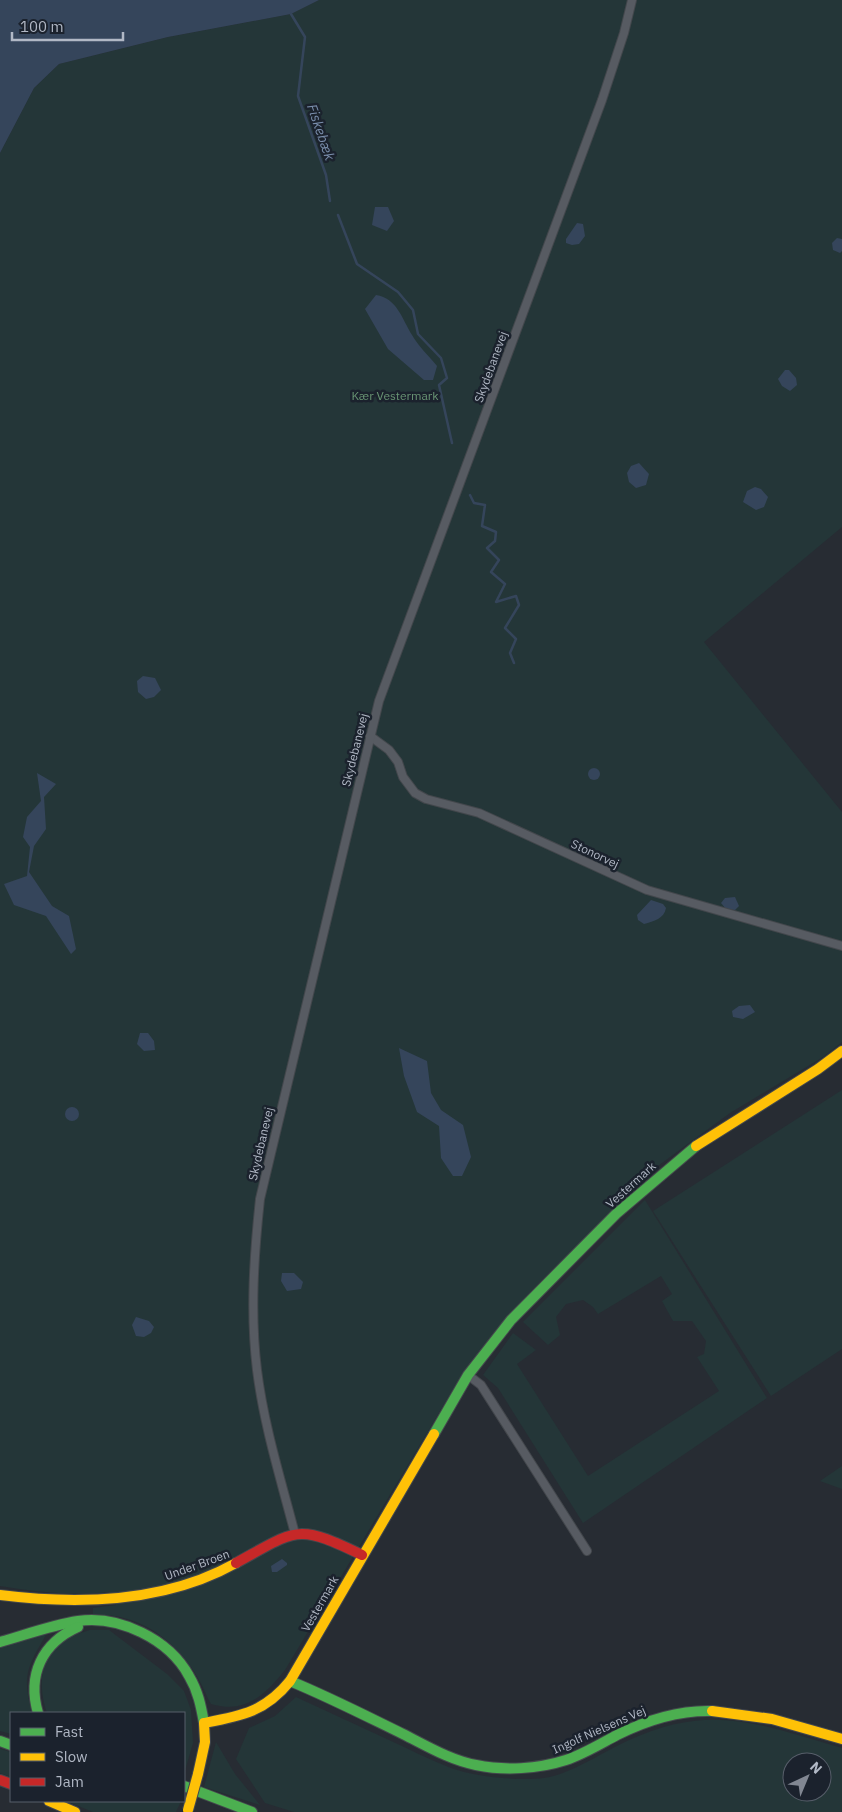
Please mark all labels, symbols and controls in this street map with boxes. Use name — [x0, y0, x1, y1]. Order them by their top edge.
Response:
scale bar — [12, 10, 124, 42]
text: 100 m — [20, 17, 64, 36]
water label: Fiskebæk — [303, 101, 339, 163]
street label: Skydebanevej — [471, 329, 510, 405]
park label: Kær Vestermark — [351, 388, 439, 403]
street label: Skydebanevej — [338, 712, 371, 788]
street label: Stonorvej — [569, 836, 622, 871]
street label: Skydebanevej — [245, 1106, 276, 1182]
street label: Vestermark — [603, 1158, 659, 1211]
street label: Under Broen — [162, 1546, 231, 1583]
street label: Vestermark — [298, 1573, 342, 1634]
street label: Ingolf Nielsens Vej — [550, 1702, 648, 1757]
legend — [10, 1712, 185, 1802]
text: Fast — [55, 1722, 83, 1741]
text: Slow — [55, 1747, 88, 1766]
north arrow — [782, 1752, 832, 1802]
text: N — [806, 1758, 826, 1778]
text: Jam — [55, 1772, 84, 1791]

